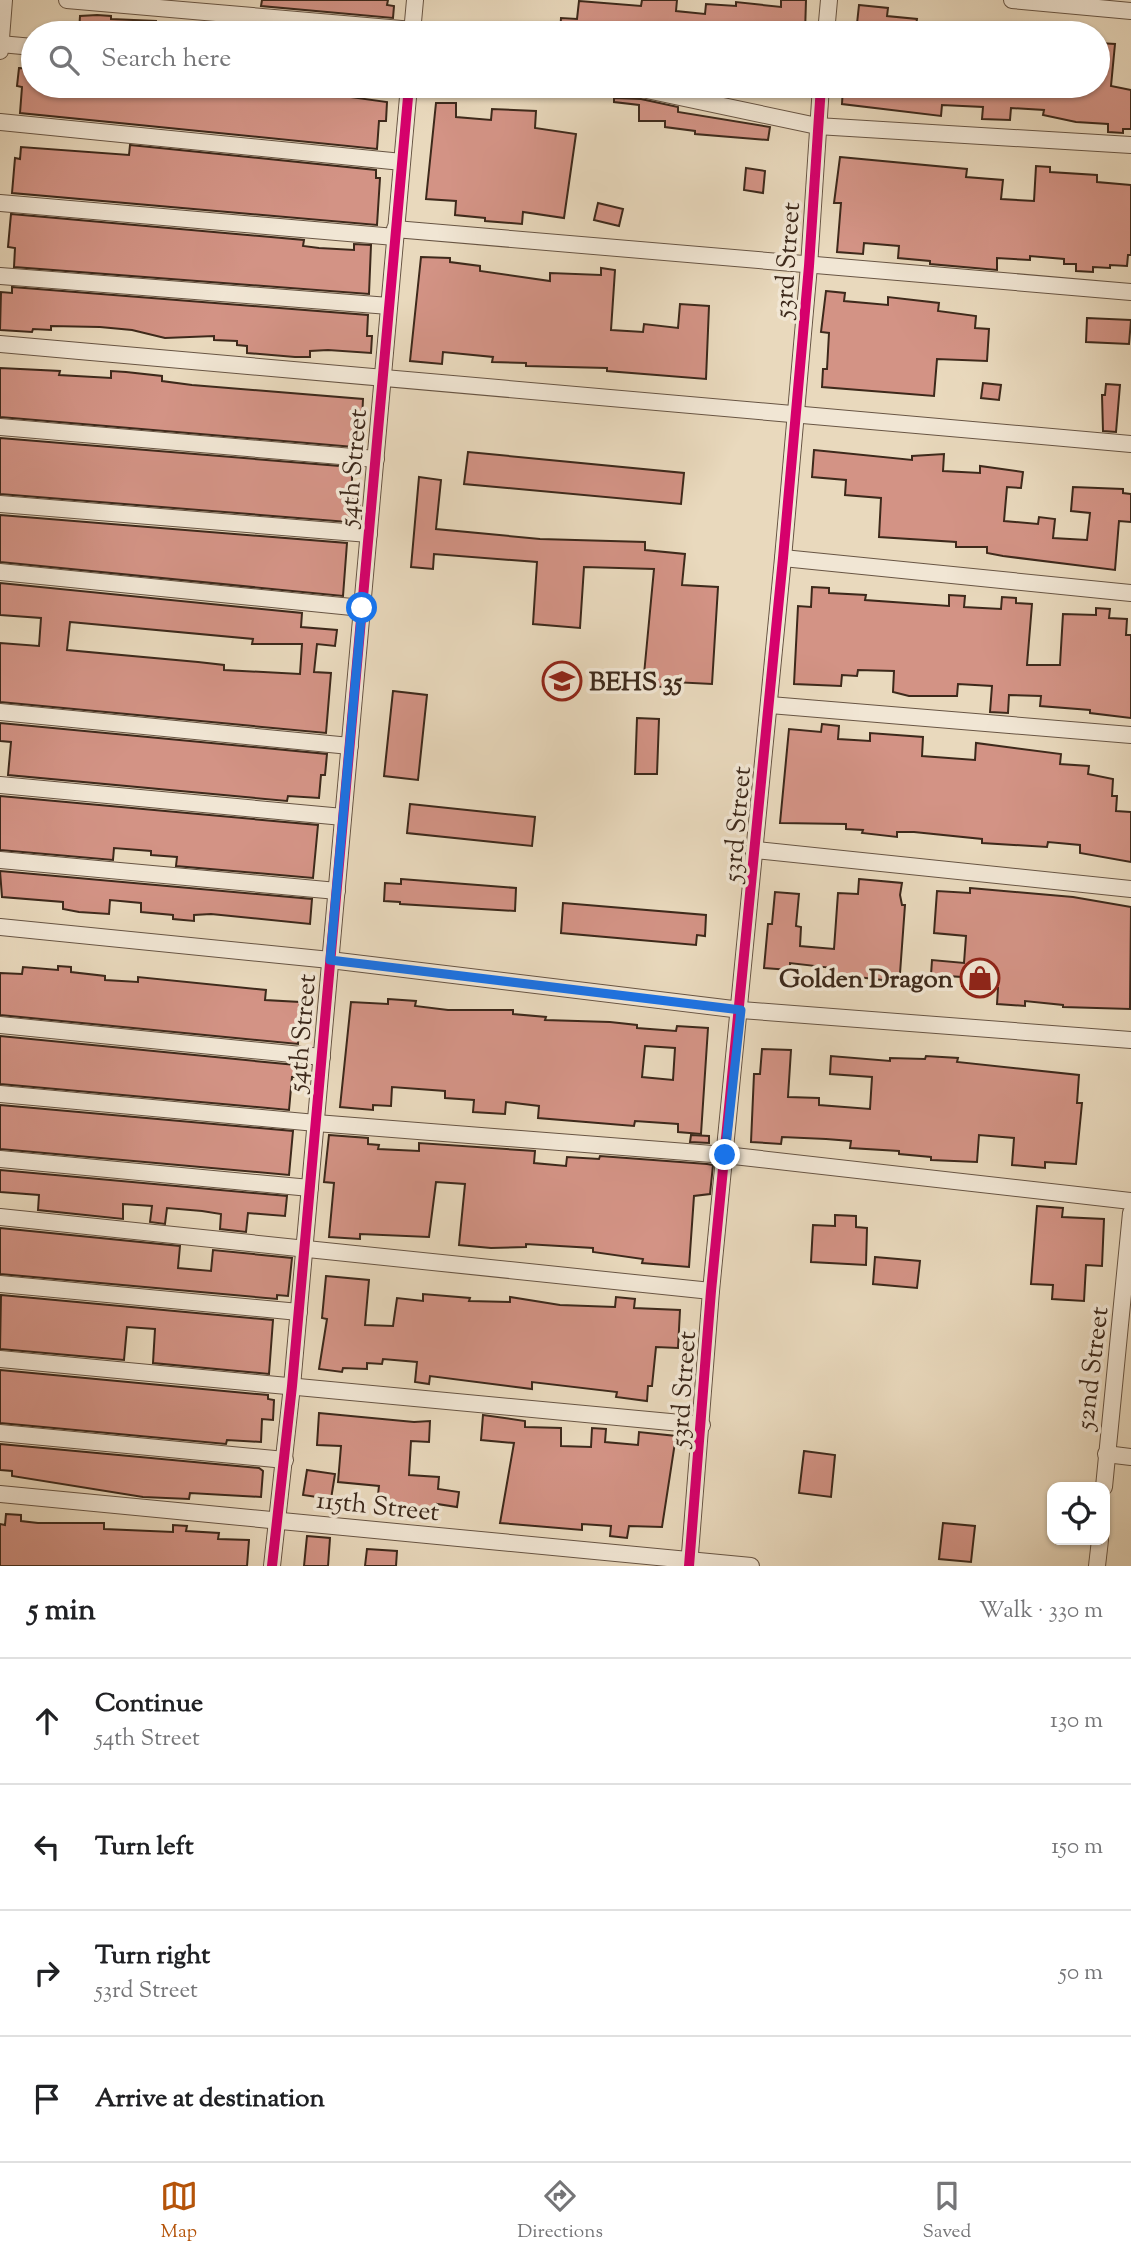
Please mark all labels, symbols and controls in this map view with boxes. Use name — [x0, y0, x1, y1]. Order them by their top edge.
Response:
search box — [21, 21, 1110, 98]
icon: search — [45, 41, 83, 79]
text: Search here — [101, 41, 231, 78]
street label: 53rd Street — [766, 201, 811, 321]
street label: 54th Street — [331, 407, 378, 531]
route start — [346, 592, 377, 623]
school or university icon: BEHS 35 — [541, 660, 583, 702]
place label: BEHS 35 — [589, 665, 682, 702]
street label: 53rd Street — [715, 765, 762, 886]
shop icon: Golden Dragon — [959, 957, 1001, 999]
place label: Golden Dragon — [779, 962, 954, 999]
street label: 54th Street — [280, 972, 327, 1096]
route end — [709, 1139, 740, 1170]
street label: 52nd Street — [1067, 1305, 1119, 1434]
street label: 53rd Street — [662, 1330, 707, 1450]
map controls — [1047, 1482, 1110, 1545]
button: locate — [1047, 1482, 1110, 1545]
street label: 115th Street — [314, 1483, 441, 1532]
text: 5 min — [28, 1590, 96, 1633]
text: Walk · 330 m — [979, 1595, 1103, 1628]
text: Continue — [95, 1686, 203, 1723]
icon: ahead — [28, 1702, 66, 1740]
text: 130 m — [1050, 1705, 1103, 1738]
text: 54th Street — [95, 1723, 200, 1756]
icon: left — [28, 1828, 66, 1866]
text: Turn left — [95, 1829, 194, 1866]
text: 150 m — [1051, 1831, 1103, 1864]
text: Turn right — [95, 1938, 210, 1975]
icon: right — [28, 1954, 66, 1992]
text: 50 m — [1059, 1957, 1103, 1990]
text: 53rd Street — [95, 1975, 198, 2008]
icon: arrive — [28, 2080, 66, 2118]
text: Arrive at destination — [95, 2081, 325, 2118]
tab: Map — [160, 2177, 198, 2246]
tab: Directions — [517, 2177, 603, 2246]
tab: Saved — [922, 2177, 971, 2246]

